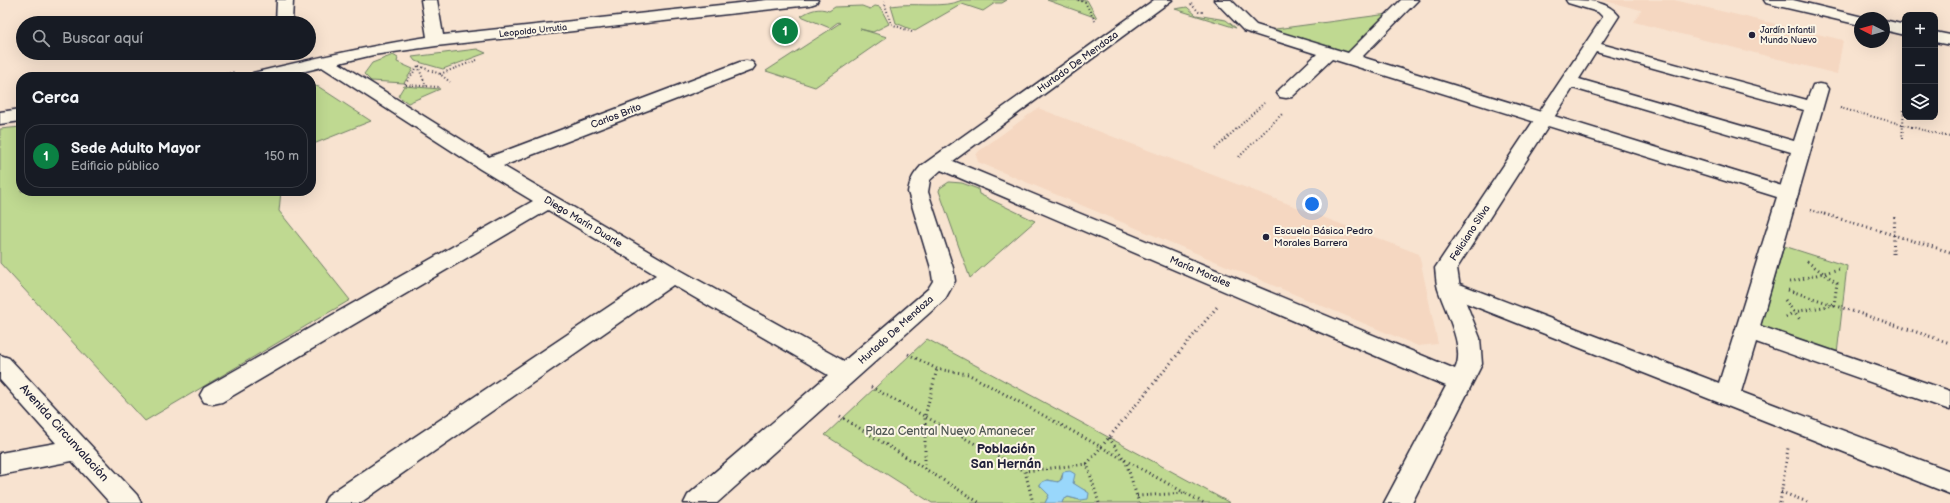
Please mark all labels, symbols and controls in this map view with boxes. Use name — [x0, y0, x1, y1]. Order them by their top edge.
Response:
north arrow — [1854, 12, 1890, 48]
map controls — [1902, 12, 1938, 120]
button: + — [1902, 12, 1938, 48]
search box — [16, 16, 316, 60]
pin: 1 — [772, 16, 798, 46]
street label: Leopoldo Urrutia — [498, 22, 568, 40]
place label: Jardín Infantil Mundo Nuevo — [1760, 25, 1817, 46]
icon: search — [30, 27, 52, 49]
text: Buscar aquí — [62, 29, 143, 48]
street label: Hurtado De Mendoza — [1035, 29, 1121, 95]
marker: Jardín Infantil Mundo Nuevo — [1747, 30, 1757, 40]
button: − — [1902, 48, 1938, 84]
button: layers — [1902, 84, 1938, 120]
text: Cerca — [32, 88, 79, 108]
street label: Carlos Brito — [589, 101, 643, 131]
text: Sede Adulto Mayor — [71, 139, 200, 158]
text: 1 — [43, 148, 49, 164]
text: 150 m — [265, 148, 299, 164]
text: Edificio público — [71, 158, 159, 174]
street label: Diego Marín Duarte — [542, 194, 624, 250]
your location — [1302, 194, 1322, 214]
street label: Feliciano Silva — [1447, 203, 1493, 263]
place label: Escuela Básica Pedro Morales Barrera — [1274, 225, 1373, 249]
marker: Escuela Básica Pedro Morales Barrera — [1261, 232, 1271, 242]
street label: María Morales — [1168, 254, 1232, 290]
street label: Hurtado De Mendoza — [856, 293, 936, 367]
street label: Avenida Circunvalación — [16, 381, 112, 485]
park label: Plaza Central Nuevo Amanecer — [865, 424, 1036, 439]
district label: Población San Hernán — [971, 441, 1041, 472]

